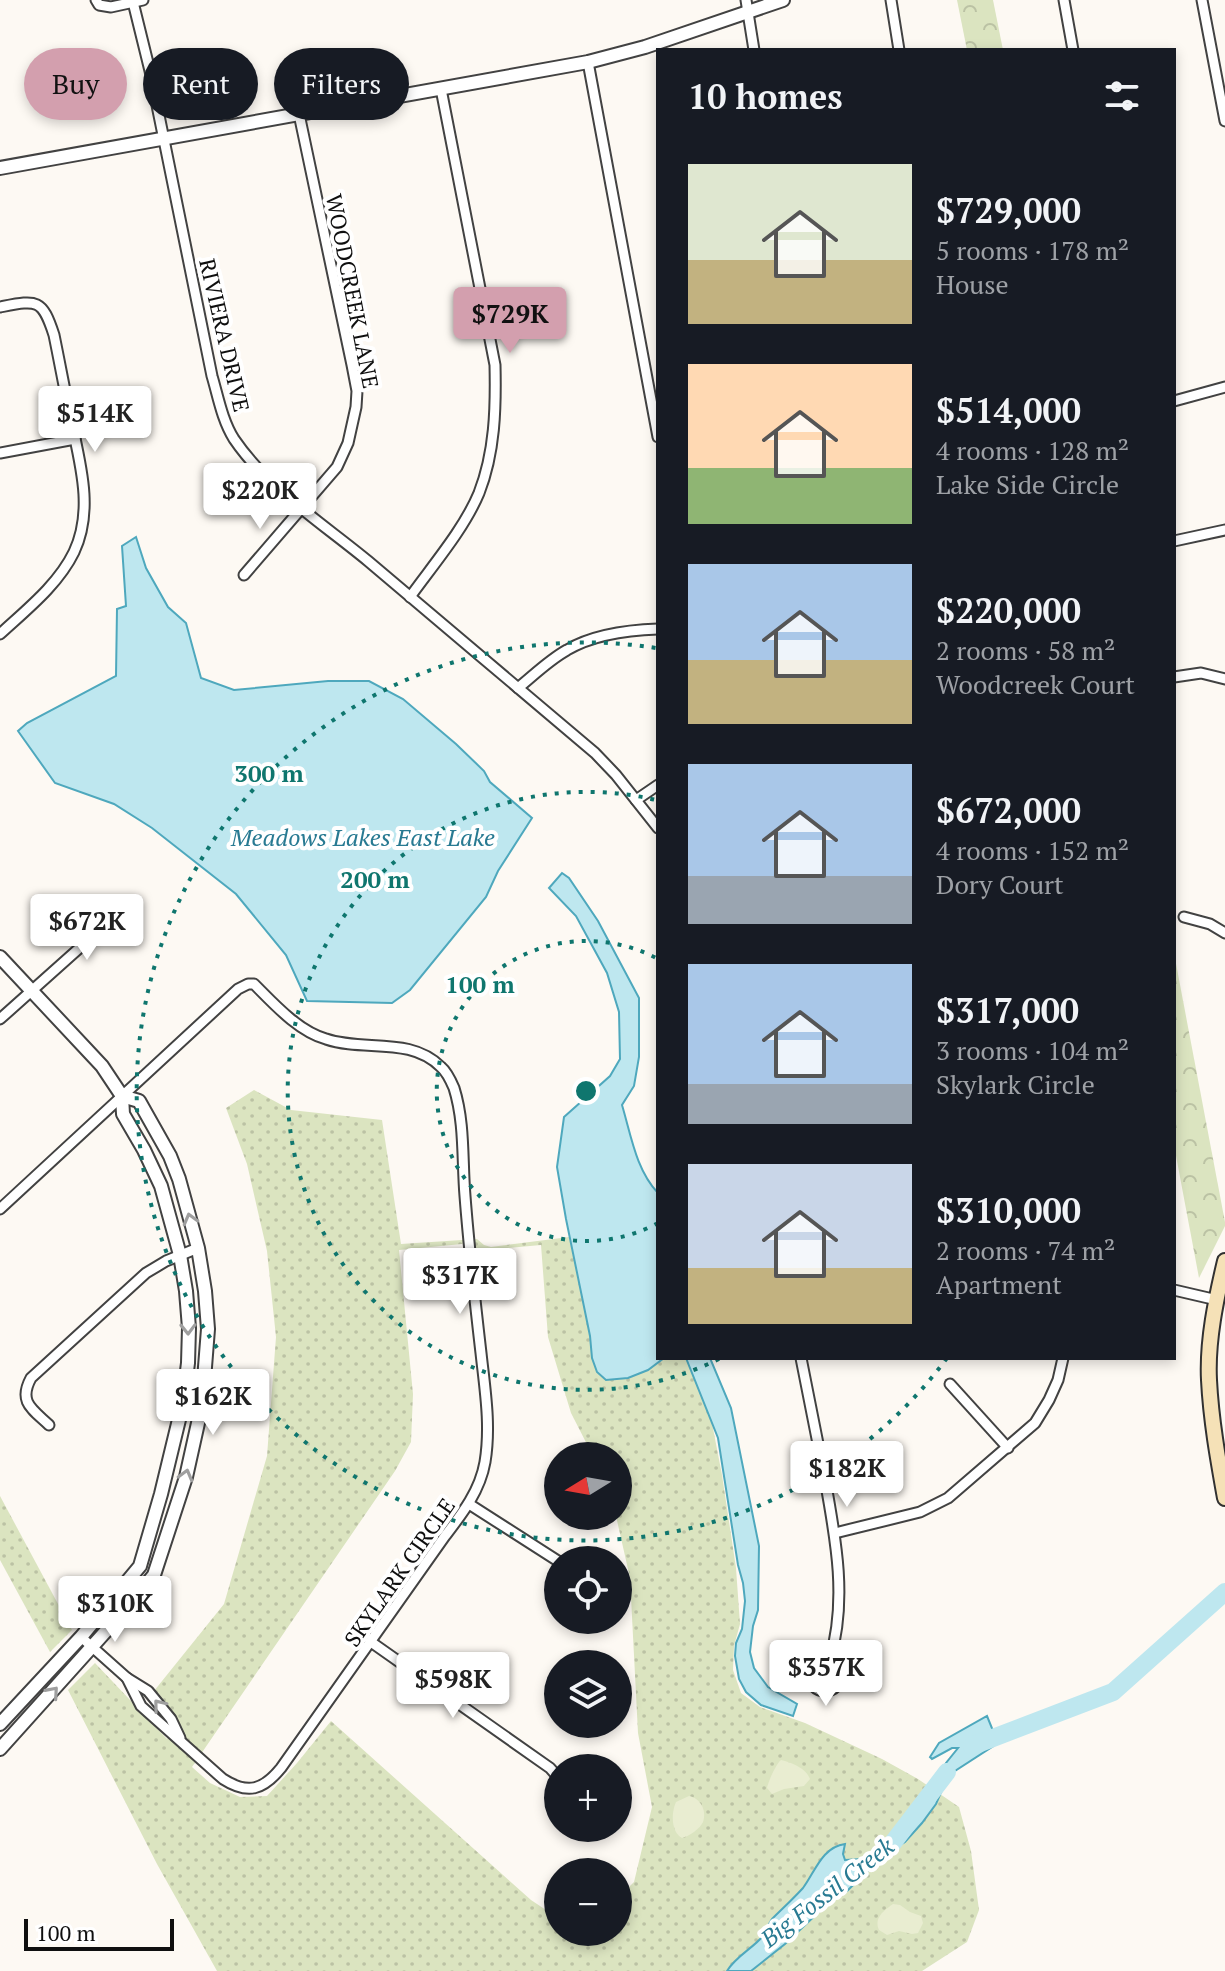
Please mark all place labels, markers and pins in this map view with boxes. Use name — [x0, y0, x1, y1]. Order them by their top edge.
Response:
pin: $729K — [454, 287, 566, 355]
pin: $514K — [39, 386, 151, 454]
pin: $220K — [204, 463, 316, 531]
pin: $672K — [31, 894, 143, 962]
centre of rings — [572, 1077, 600, 1105]
pin: $317K — [404, 1248, 516, 1316]
pin: $162K — [157, 1369, 269, 1437]
pin: $182K — [791, 1441, 903, 1509]
pin: $310K — [59, 1576, 171, 1644]
pin: $357K — [770, 1640, 882, 1708]
pin: $598K — [397, 1652, 509, 1720]

